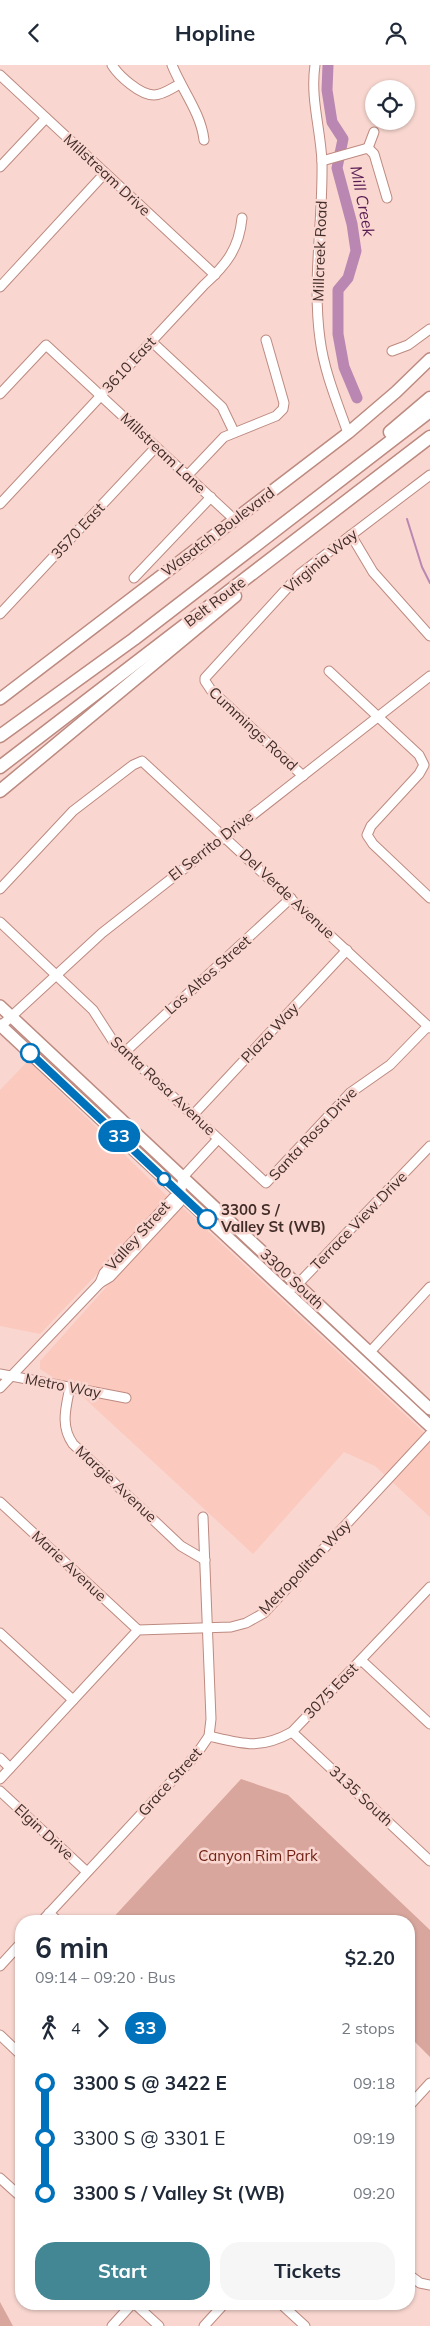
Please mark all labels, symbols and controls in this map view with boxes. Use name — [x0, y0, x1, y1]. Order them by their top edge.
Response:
icon: back — [20, 19, 48, 47]
text: Hopline — [175, 19, 255, 47]
icon: person — [382, 19, 410, 47]
map controls — [365, 80, 415, 130]
button: locate — [365, 80, 415, 130]
street label: Millstream Drive — [60, 129, 155, 220]
water label: Mill Creek — [346, 164, 380, 239]
street label: Millcreek Road — [308, 200, 331, 302]
street label: 3610 East — [98, 332, 160, 397]
street label: Millstream Lane — [117, 408, 210, 497]
street label: Wasatch Boulevard — [157, 483, 278, 580]
street label: 3570 East — [47, 498, 109, 563]
street label: Virginia Way — [280, 524, 361, 597]
street label: Belt Route — [180, 572, 249, 631]
street label: Cummings Road — [205, 683, 302, 775]
street label: El Serrito Drive — [165, 807, 257, 885]
street label: Del Verde Avenue — [236, 845, 339, 943]
street label: Los Altos Street — [161, 931, 255, 1018]
street label: Plaza Way — [237, 998, 302, 1067]
street label: Santa Rosa Avenue — [107, 1032, 220, 1139]
unlabelled marker — [20, 1043, 40, 1063]
street label: Santa Rosa Drive — [265, 1083, 361, 1184]
line badge: 33 — [96, 1120, 142, 1152]
text: 33 — [108, 1124, 130, 1147]
street label: Terrace View Drive — [306, 1167, 411, 1274]
unlabelled marker — [157, 1172, 171, 1186]
street label: Valley Street — [101, 1197, 174, 1274]
place label: 3300 S / Valley St (WB) — [220, 1200, 326, 1236]
marker: 3300 S / Valley St (WB) — [197, 1209, 217, 1229]
street label: 3300 South — [256, 1244, 328, 1313]
street label: Metro Way — [24, 1369, 103, 1402]
street label: Margie Avenue — [72, 1441, 161, 1526]
street label: Metropolitan Way — [255, 1515, 355, 1618]
street label: Marie Avenue — [28, 1526, 111, 1605]
street label: 3075 East — [299, 1659, 362, 1723]
street label: Grace Street — [134, 1743, 206, 1820]
street label: 3135 South — [325, 1761, 397, 1830]
street label: Elgin Drive — [11, 1799, 78, 1864]
park label: Canyon Rim Park — [198, 1846, 318, 1865]
text: 6 min — [35, 1930, 109, 1965]
text: $2.20 — [345, 1946, 395, 1970]
text: 09:14 – 09:20 · Bus — [35, 1967, 176, 1987]
icon: walk — [35, 2014, 63, 2042]
icon: forward — [89, 2014, 117, 2042]
text: 33 — [135, 2016, 156, 2039]
text: 4 — [71, 2018, 81, 2038]
text: 2 stops — [341, 2018, 395, 2038]
text: 3300 S @ 3422 E — [73, 2071, 227, 2095]
text: 09:18 — [353, 2073, 395, 2093]
text: 3300 S @ 3301 E — [73, 2126, 225, 2150]
text: 09:19 — [353, 2128, 395, 2148]
text: 3300 S / Valley St (WB) — [73, 2181, 286, 2205]
text: 09:20 — [353, 2183, 395, 2203]
button: Start — [35, 2242, 210, 2300]
button: Tickets — [220, 2242, 395, 2300]

